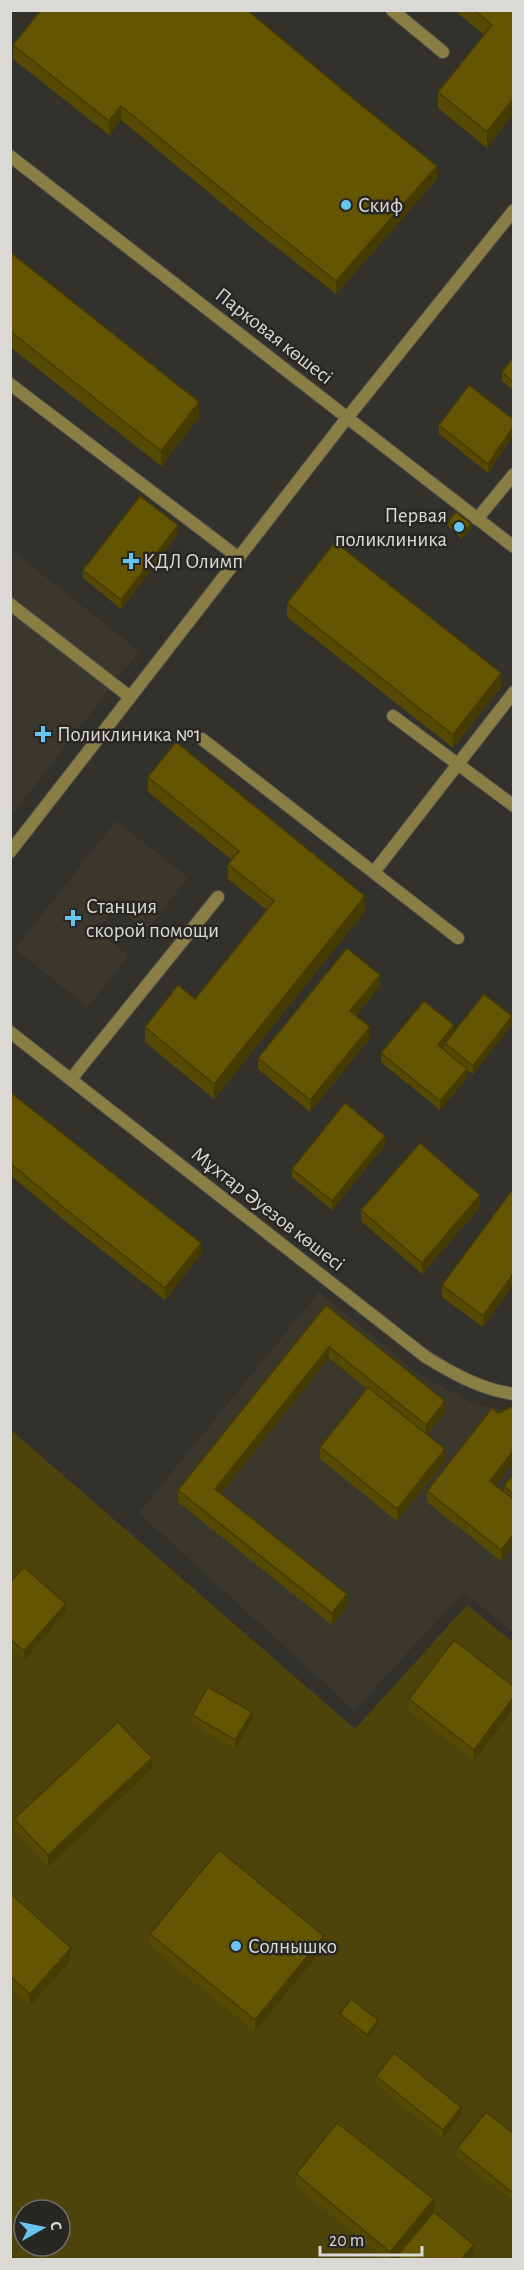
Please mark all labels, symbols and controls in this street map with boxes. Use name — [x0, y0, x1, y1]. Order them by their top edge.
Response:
place label: Скиф — [358, 195, 403, 216]
marker: Скиф — [339, 198, 353, 212]
street label: Парковая көшесі — [211, 284, 337, 388]
place label: Первая поликлиника — [335, 505, 447, 550]
marker: Первая поликлиника — [452, 520, 466, 534]
place label: КДЛ Олимп — [143, 551, 243, 572]
marker: КДЛ Олимп — [124, 554, 138, 568]
place label: Поликлиника №1 — [57, 724, 201, 745]
marker: Поликлиника №1 — [34, 725, 52, 743]
place label: Станция скорой помощи — [86, 896, 219, 941]
marker: Станция скорой помощи — [64, 909, 82, 927]
street label: Мұхтар Әуезов көшесі — [188, 1143, 348, 1275]
place label: Солнышко — [248, 1936, 337, 1957]
marker: Солнышко — [229, 1939, 243, 1953]
north arrow — [12, 2198, 72, 2258]
scale bar — [320, 2219, 422, 2257]
text: С — [47, 2220, 64, 2232]
text: 20 m — [329, 2232, 364, 2250]

